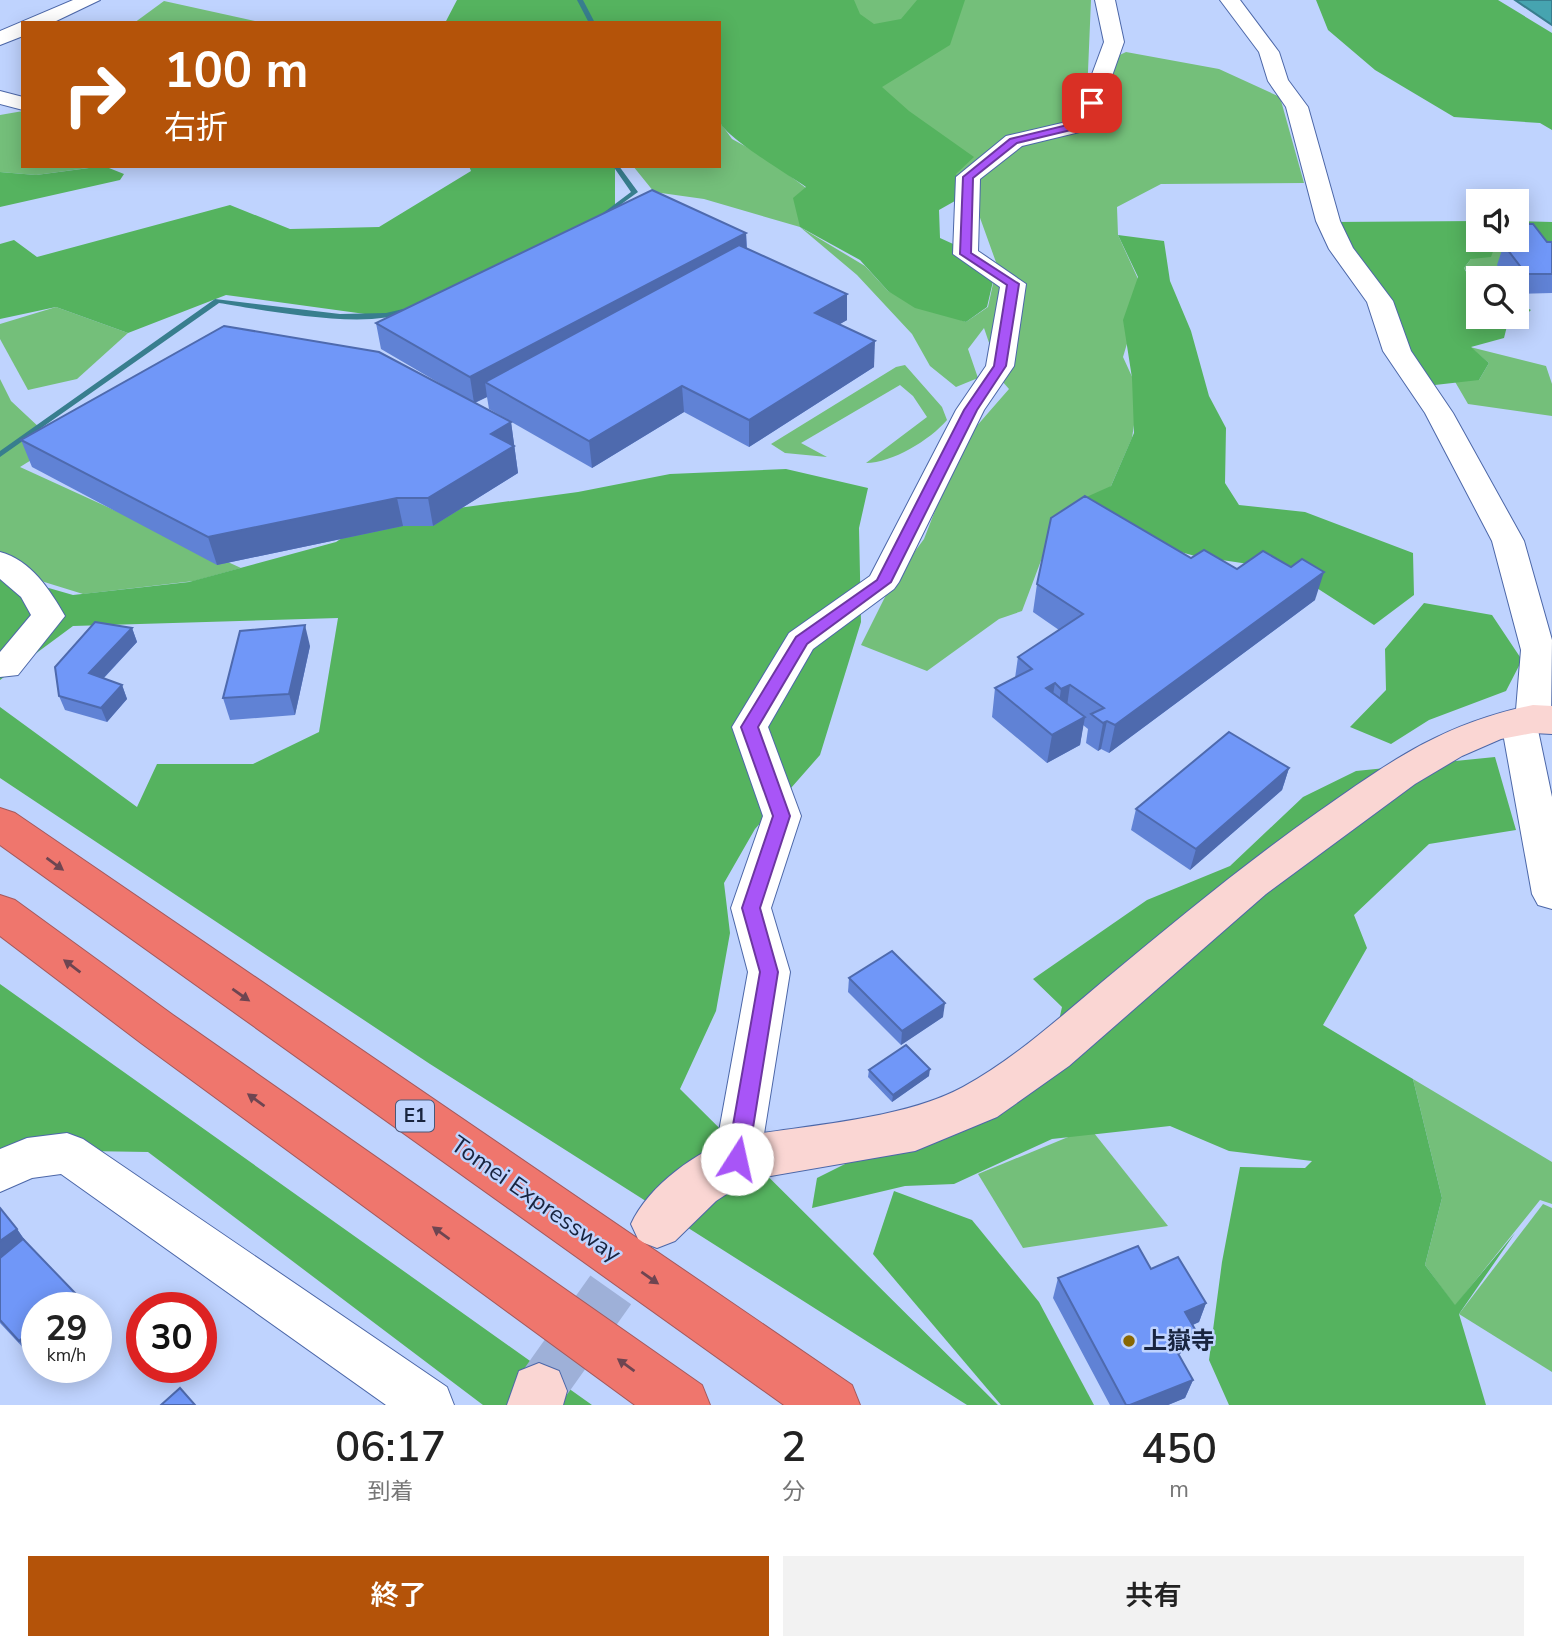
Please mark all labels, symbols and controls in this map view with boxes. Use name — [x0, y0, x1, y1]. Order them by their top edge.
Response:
text: 100 m — [164, 37, 308, 104]
icon: right — [49, 49, 140, 140]
pin — [1062, 73, 1122, 133]
icon: arrive — [1073, 84, 1111, 122]
text: 右折 — [164, 106, 228, 149]
map controls — [1466, 189, 1529, 329]
button: sound — [1466, 189, 1529, 252]
button: search — [1466, 266, 1529, 329]
one-way arrow — [46, 857, 64, 871]
one-way arrow — [63, 959, 82, 973]
one-way arrow — [232, 988, 251, 1001]
one-way arrow — [247, 1094, 265, 1108]
road number: E1 — [396, 1100, 434, 1132]
position arrow — [700, 1122, 774, 1196]
street label: Tomei Expressway — [445, 1128, 628, 1270]
one-way arrow — [432, 1226, 450, 1240]
one-way arrow — [641, 1271, 659, 1285]
speed limit sign: 30 — [126, 1292, 217, 1383]
text: 29 — [45, 1305, 88, 1352]
place label: 上嶽寺 — [1143, 1325, 1215, 1357]
marker: 上嶽寺 — [1121, 1333, 1137, 1349]
text: km/h — [47, 1343, 86, 1367]
one-way arrow — [617, 1359, 635, 1373]
text: 06:17 — [335, 1419, 446, 1476]
text: 2 — [781, 1419, 806, 1476]
text: 450 — [1141, 1421, 1217, 1478]
text: m — [1169, 1474, 1189, 1505]
text: 到着 — [367, 1476, 413, 1507]
text: 分 — [782, 1476, 805, 1507]
button: 終了 — [28, 1556, 769, 1636]
button: 共有 — [783, 1556, 1524, 1636]

